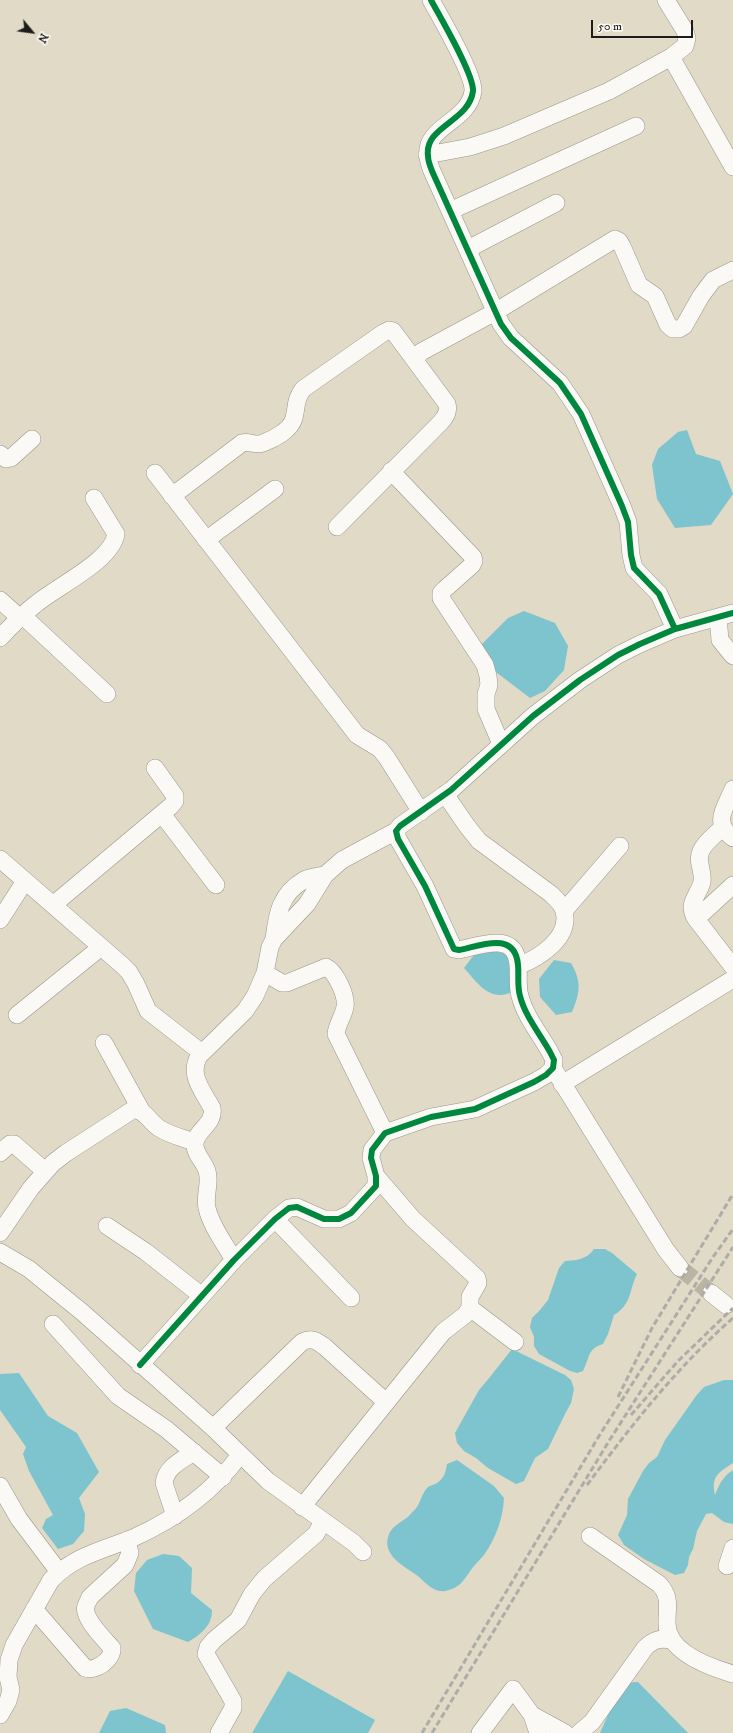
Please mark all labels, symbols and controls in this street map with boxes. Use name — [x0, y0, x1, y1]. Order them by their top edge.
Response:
north arrow — [12, 12, 52, 52]
scale bar — [593, 12, 695, 38]
text: 50 m — [598, 19, 622, 34]
text: N — [34, 30, 51, 45]

